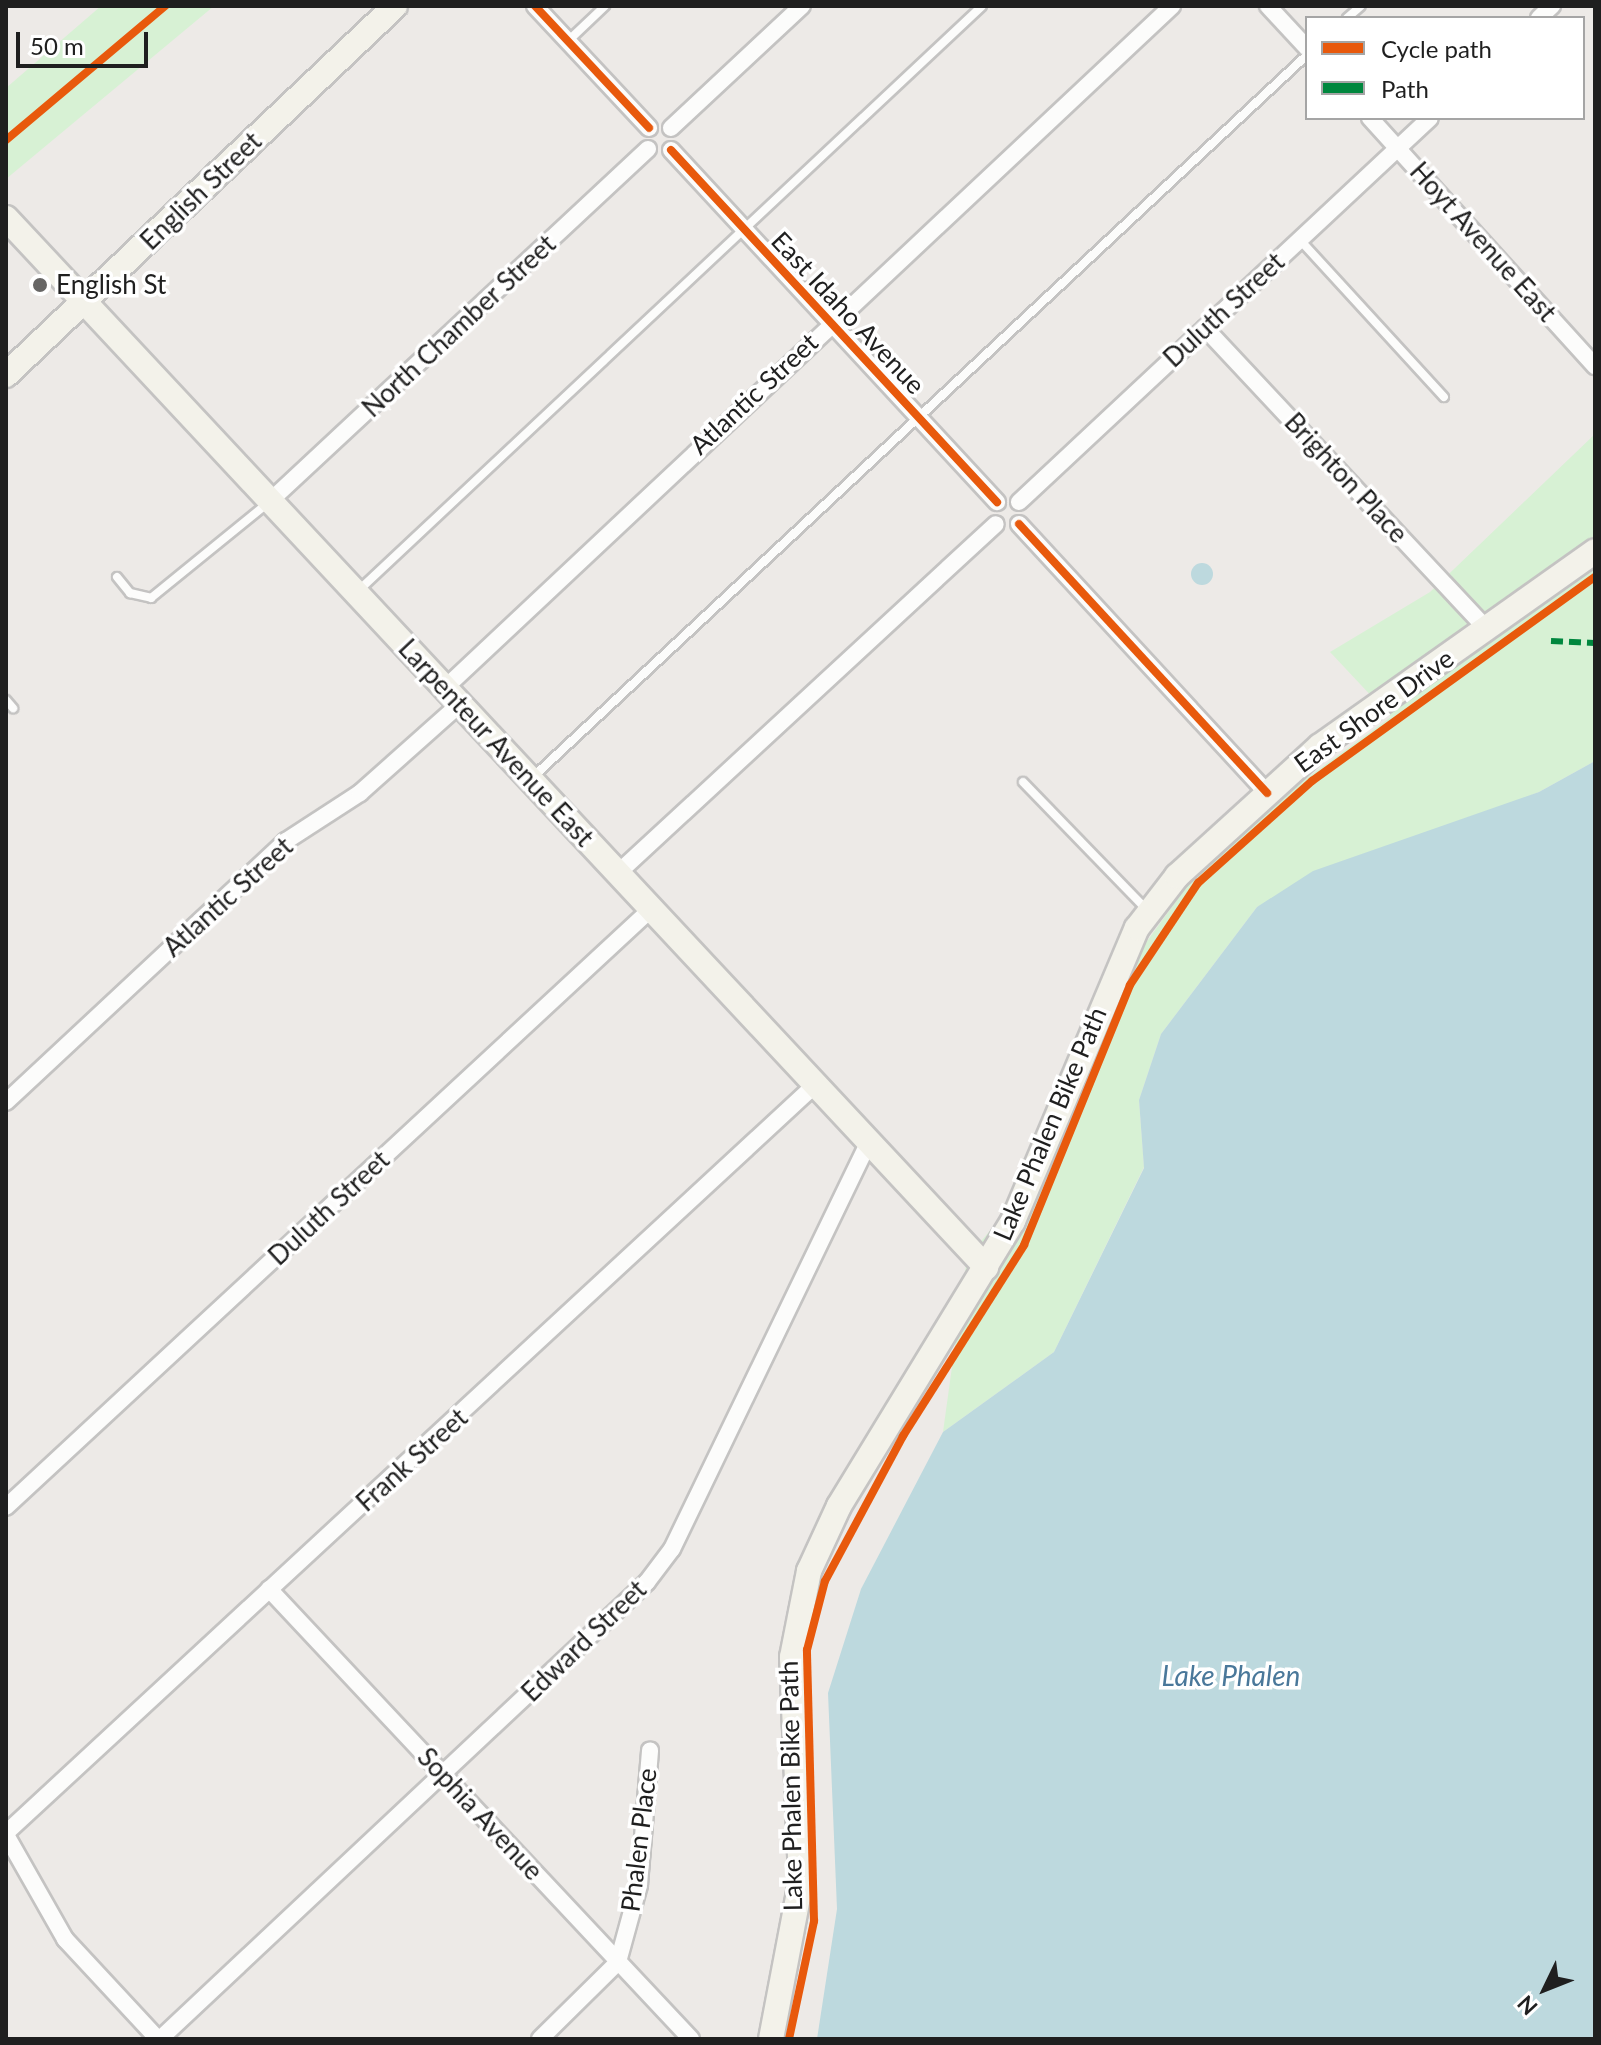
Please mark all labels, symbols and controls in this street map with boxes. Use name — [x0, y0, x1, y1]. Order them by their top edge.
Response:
scale bar — [20, 16, 152, 66]
legend — [1305, 16, 1585, 120]
text: 50 m — [30, 31, 84, 60]
text: Cycle path — [1381, 34, 1492, 63]
text: Path — [1381, 74, 1429, 103]
street label: English Street — [134, 126, 268, 256]
street label: Hoyt Avenue East — [1403, 156, 1563, 328]
street label: East Idaho Avenue — [765, 225, 931, 401]
street label: North Chamber Street — [356, 228, 562, 424]
street label: Duluth Street — [1157, 246, 1291, 374]
place label: English St — [56, 269, 166, 301]
marker: English St — [31, 276, 49, 294]
street label: Atlantic Street — [684, 327, 824, 461]
street label: Brighton Place — [1278, 407, 1414, 549]
street label: Larpenteur Avenue East — [391, 633, 601, 853]
street label: East Shore Drive — [1288, 643, 1460, 779]
street label: Atlantic Street — [157, 831, 299, 963]
street label: Lake Phalen Bike Path — [987, 1003, 1113, 1245]
street label: Duluth Street — [262, 1144, 396, 1272]
street label: Frank Street — [350, 1402, 474, 1518]
street label: Edward Street — [515, 1574, 653, 1708]
water label: Lake Phalen — [1162, 1658, 1300, 1692]
street label: Lake Phalen Bike Path — [773, 1660, 809, 1912]
street label: Sophia Avenue — [411, 1741, 549, 1887]
street label: Phalen Place — [615, 1766, 663, 1914]
north arrow — [1505, 1949, 1585, 2029]
text: N — [1511, 1990, 1543, 2021]

